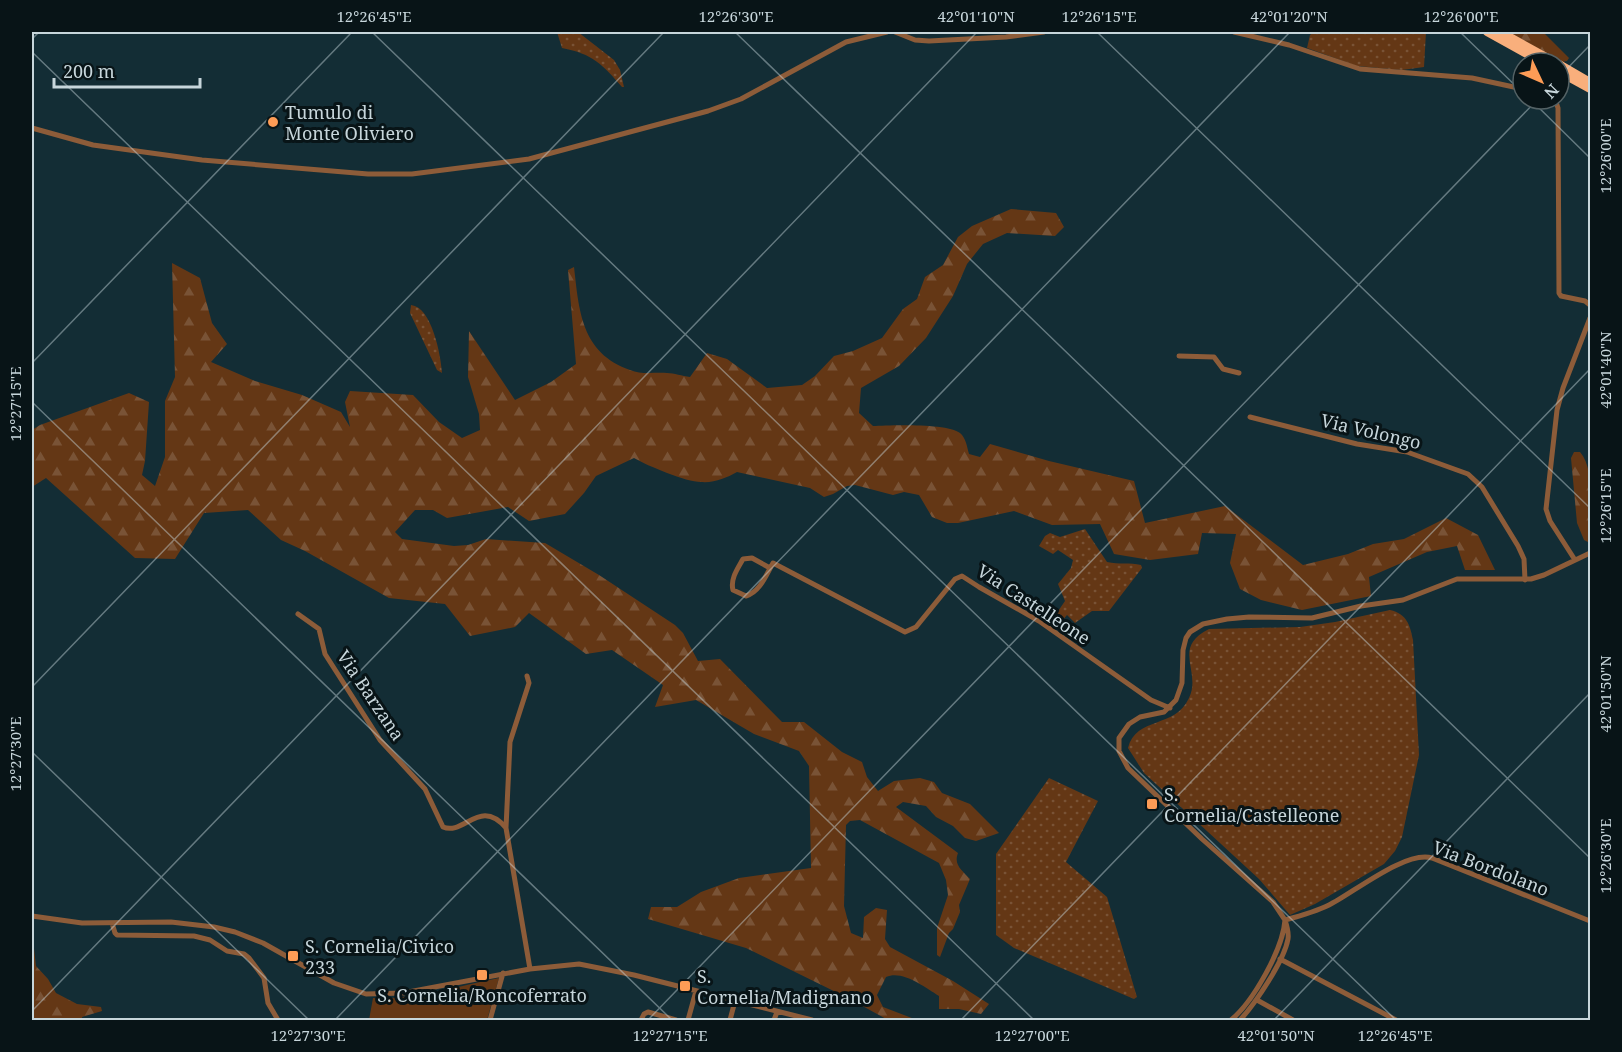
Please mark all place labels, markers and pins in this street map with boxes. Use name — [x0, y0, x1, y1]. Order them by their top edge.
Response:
place label: Tumulo di Monte Oliviero — [285, 100, 414, 145]
marker: Tumulo di Monte Oliviero — [266, 115, 280, 129]
place label: S. Cornelia/Castelleone — [1164, 782, 1340, 827]
marker: S. Cornelia/Castelleone — [1145, 797, 1159, 811]
place label: S. Cornelia/Civico 233 — [305, 934, 454, 979]
marker: S. Cornelia/Civico 233 — [286, 949, 300, 963]
place label: S. Cornelia/Madignano — [697, 964, 872, 1009]
marker: S. Cornelia/Roncoferrato — [475, 968, 489, 982]
marker: S. Cornelia/Madignano — [678, 979, 692, 993]
place label: S. Cornelia/Roncoferrato — [377, 983, 587, 1007]

